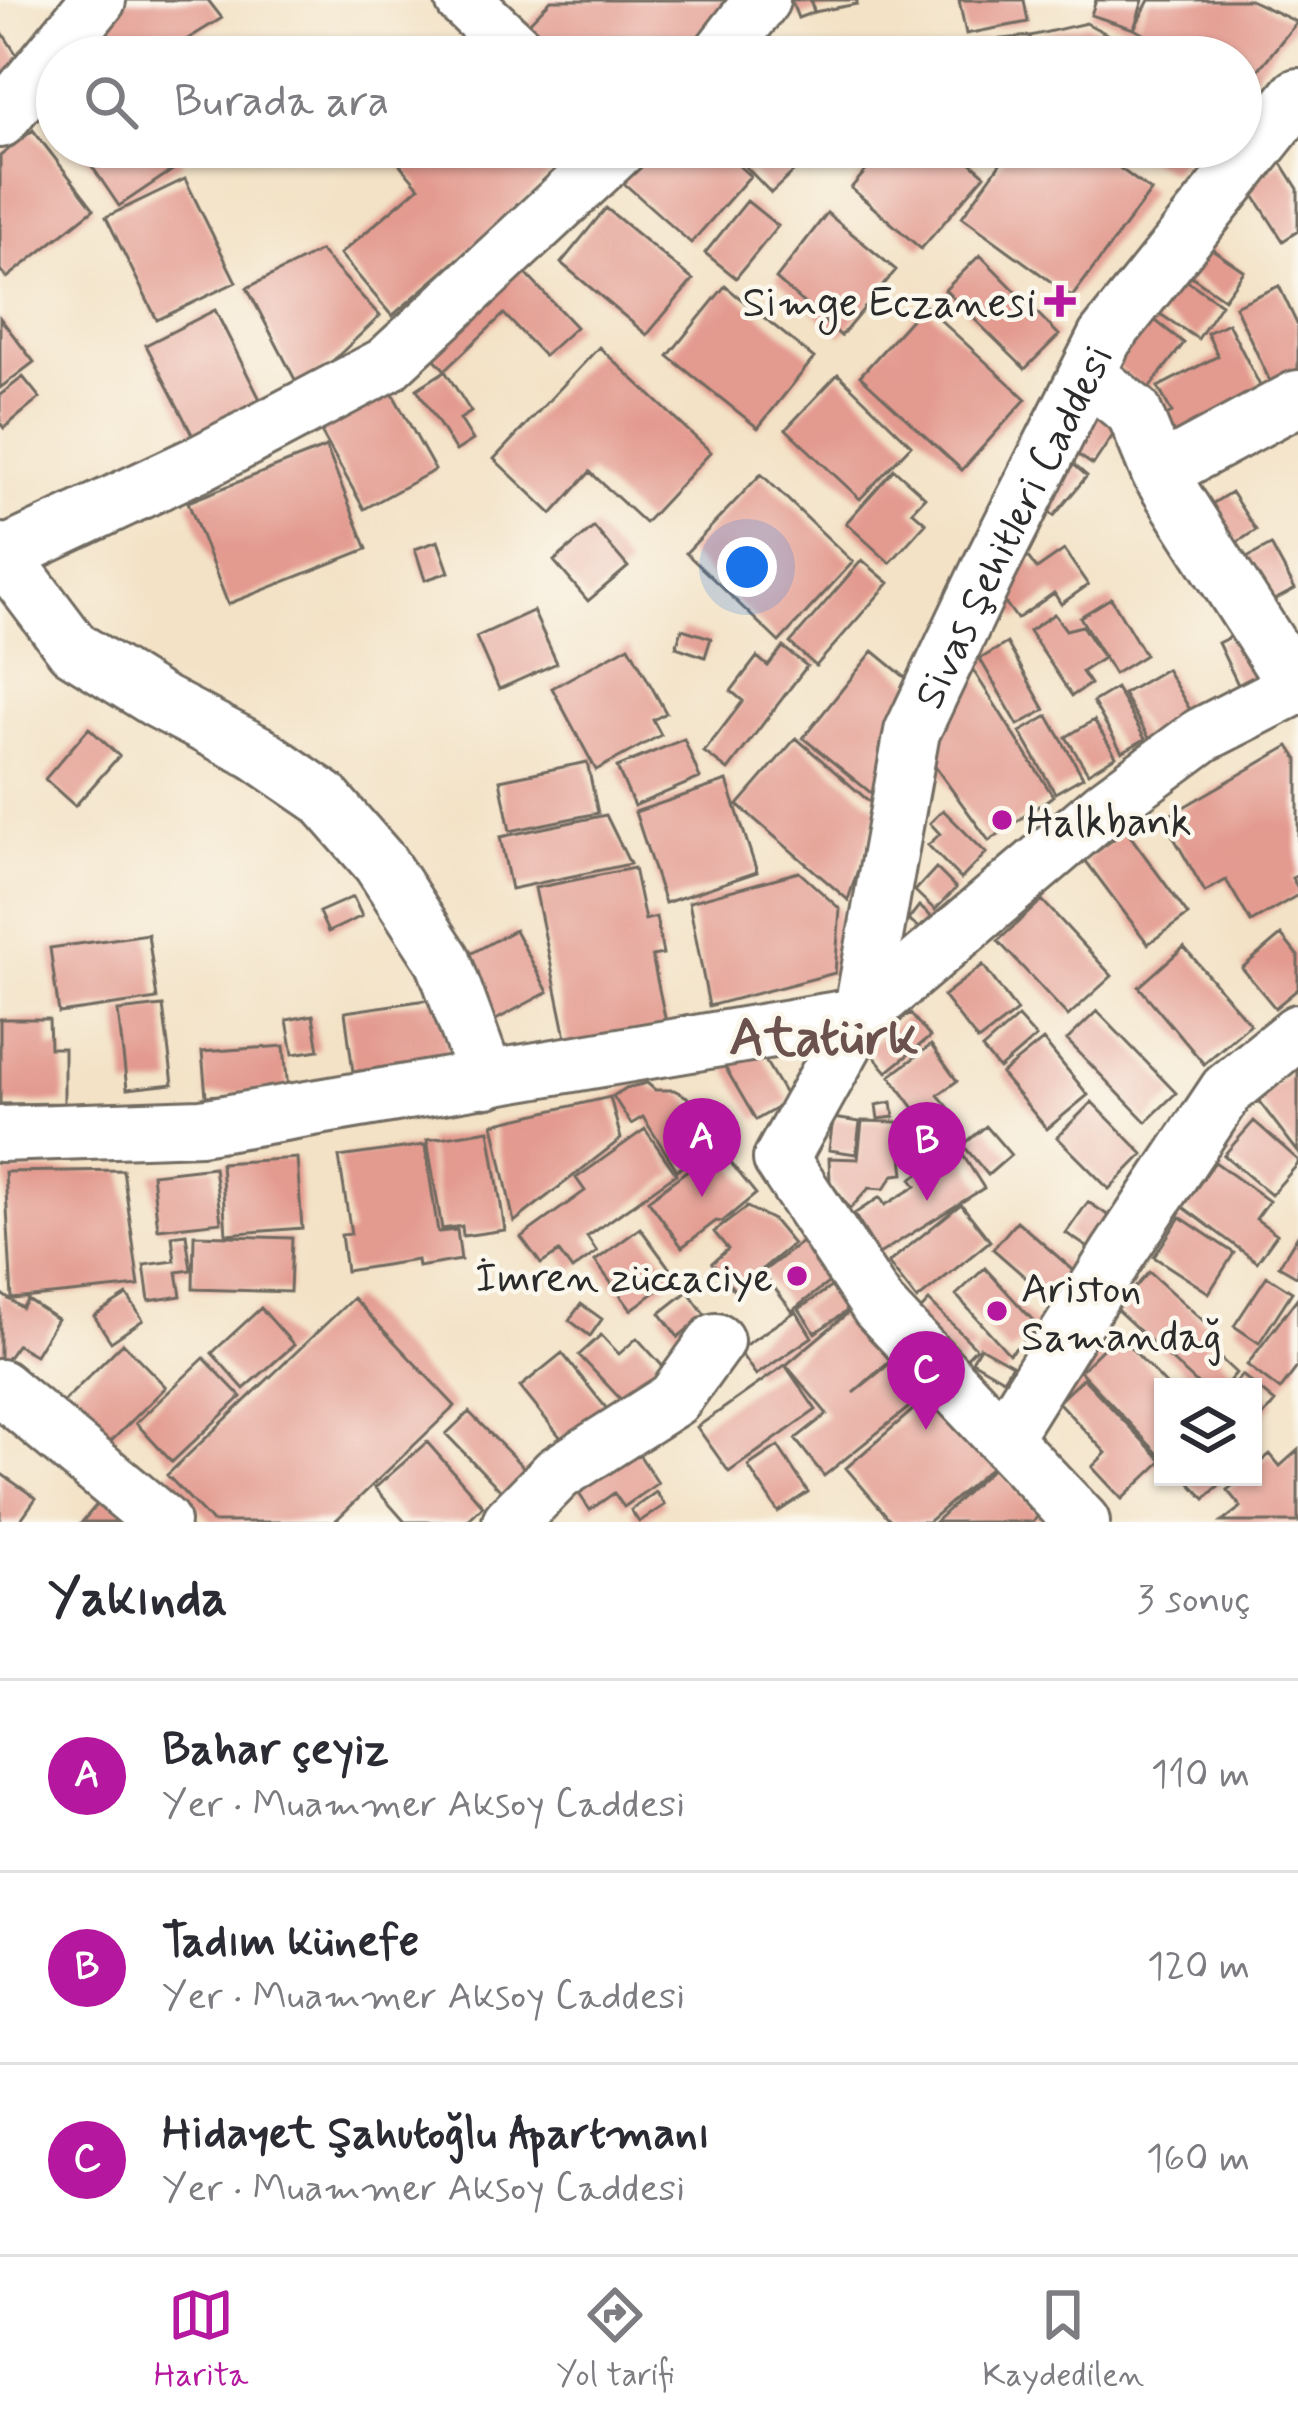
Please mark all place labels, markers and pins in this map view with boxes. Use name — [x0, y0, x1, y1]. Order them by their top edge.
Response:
place label: Simge Eczanesi — [742, 277, 1036, 335]
marker: Simge Eczanesi — [1047, 288, 1073, 314]
place label: Halkbank — [1026, 796, 1192, 851]
marker: Halkbank — [989, 807, 1015, 833]
pin: A — [663, 1098, 741, 1197]
pin: B — [888, 1102, 966, 1201]
place label: İmren züccaciye — [475, 1252, 773, 1307]
marker: İmren züccaciye — [784, 1263, 810, 1289]
place label: Ariston Samandağ — [1021, 1263, 1222, 1366]
marker: Ariston Samandağ — [984, 1298, 1010, 1324]
pin: C — [887, 1331, 965, 1430]

